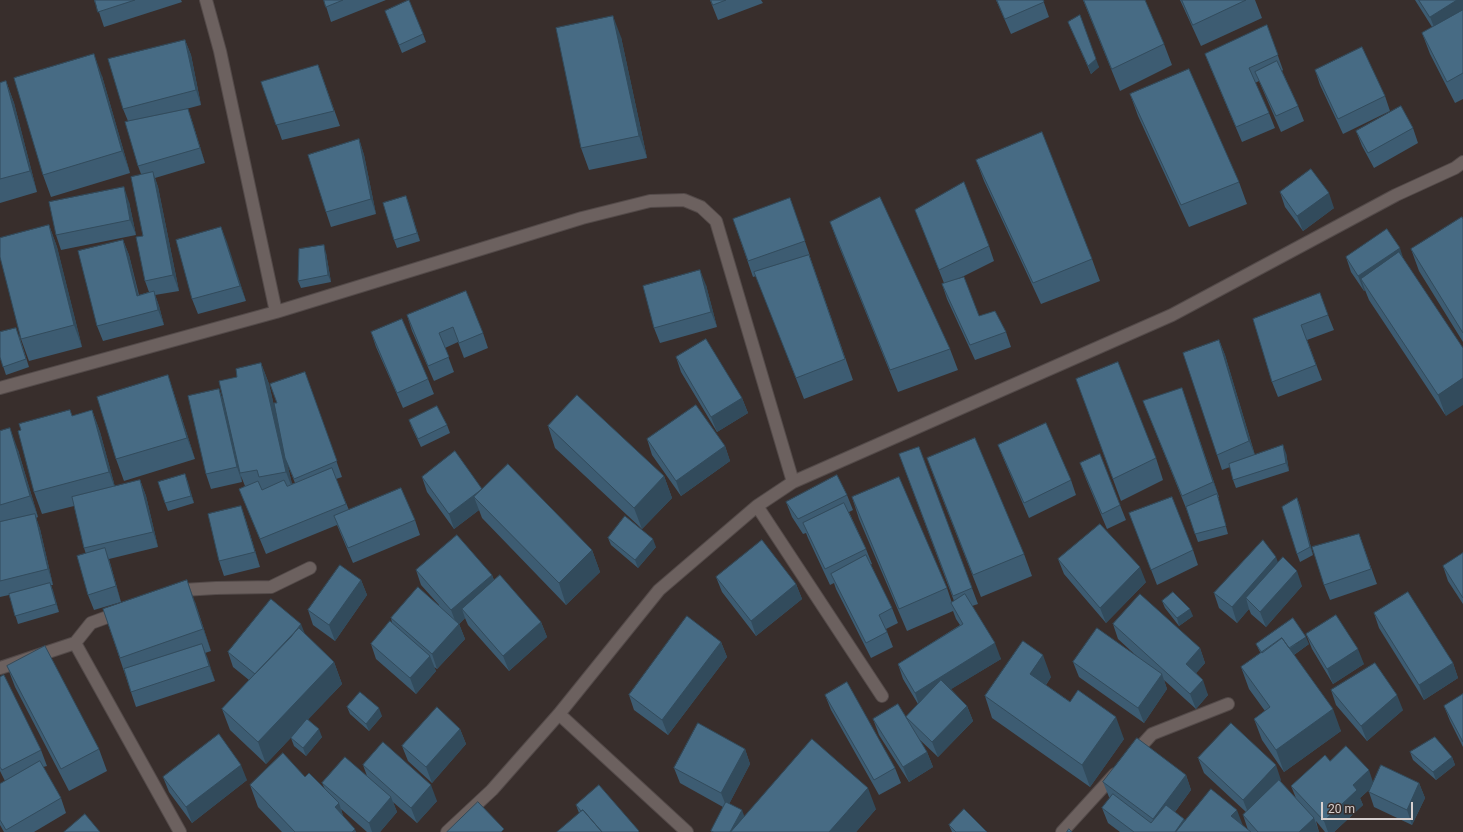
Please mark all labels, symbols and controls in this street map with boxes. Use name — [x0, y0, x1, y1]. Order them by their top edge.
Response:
scale bar — [1323, 794, 1415, 820]
text: 20 m — [1328, 802, 1355, 816]

